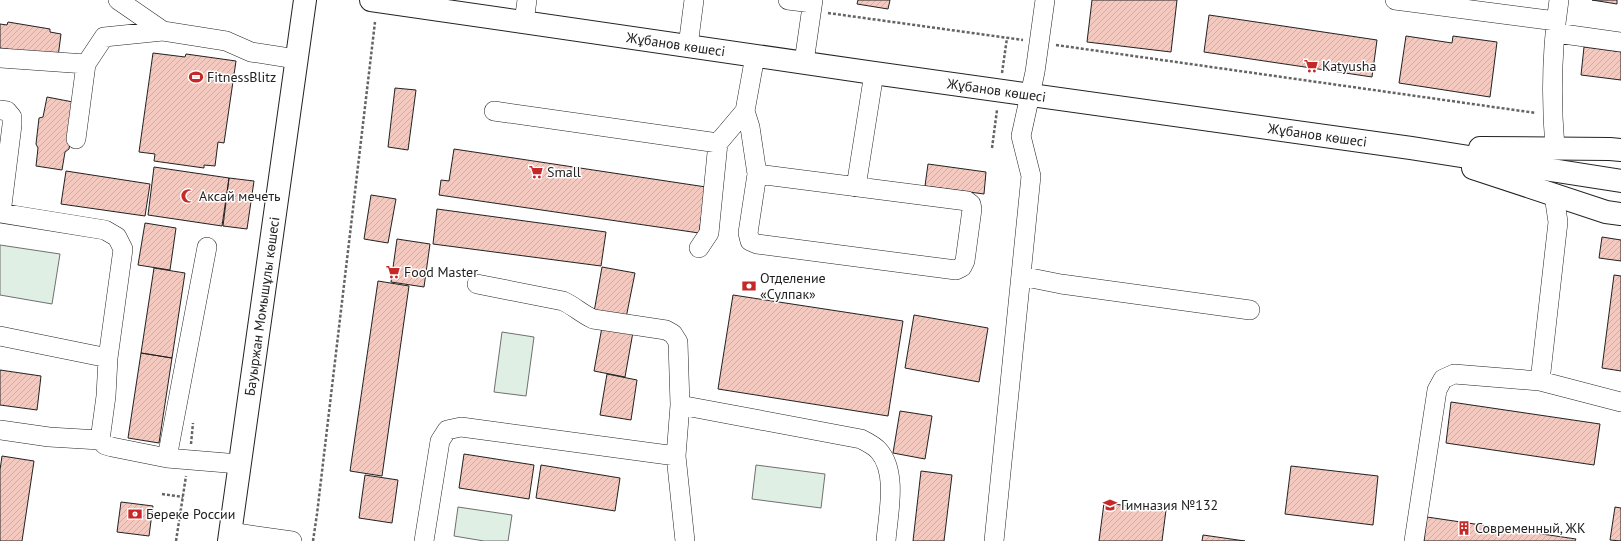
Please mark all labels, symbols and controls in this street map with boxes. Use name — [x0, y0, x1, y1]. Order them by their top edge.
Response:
street label: Жұбанов көшесі — [624, 28, 726, 60]
place label: Katyusha — [1322, 57, 1376, 75]
supermarket icon: Katyusha — [1303, 58, 1319, 74]
place label: FitnessBlitz — [207, 68, 276, 86]
sports icon: FitnessBlitz — [188, 69, 204, 85]
street label: Жұбанов көшесі — [945, 74, 1047, 106]
street label: Жұбанов көшесі — [1266, 119, 1368, 151]
place label: Small — [547, 163, 581, 181]
supermarket icon: Small — [528, 164, 544, 180]
place label: Аксай мечеть — [199, 187, 281, 205]
mosque icon: Аксай мечеть — [180, 188, 196, 204]
street label: Бауыржан Момышұлы көшесі — [240, 215, 283, 397]
place label: Food Master — [404, 263, 478, 281]
supermarket icon: Food Master — [385, 264, 401, 280]
place label: Отделение «Сулпак» — [760, 269, 826, 303]
bank icon: Отделение «Сулпак» — [741, 278, 757, 294]
place label: Гимназия №132 — [1121, 496, 1218, 514]
school or university icon: Гимназия №132 — [1102, 497, 1118, 513]
place label: Береке России — [146, 505, 235, 523]
bank icon: Береке России — [127, 506, 143, 522]
place label: Современный, ЖК — [1475, 519, 1586, 537]
building icon: Современный, ЖК — [1456, 520, 1472, 536]

